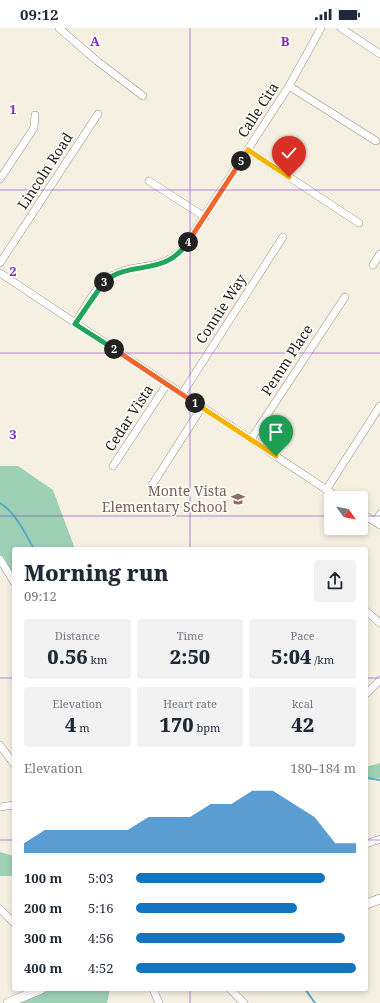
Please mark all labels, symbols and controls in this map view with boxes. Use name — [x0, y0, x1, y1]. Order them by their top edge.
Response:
text: 09:12 — [20, 4, 58, 24]
text: A — [90, 32, 100, 50]
text: B — [281, 32, 290, 50]
street label: Calle Cita — [233, 78, 283, 141]
text: 1 — [9, 100, 17, 118]
street label: Lincoln Road — [13, 128, 77, 213]
pin — [272, 136, 306, 177]
icon: check — [278, 142, 300, 164]
pin: 5 — [231, 151, 251, 171]
text: 5 — [238, 153, 244, 168]
pin: 4 — [178, 232, 198, 252]
text: 4 — [185, 234, 191, 249]
text: 2 — [9, 262, 17, 280]
street label: Connie Way — [191, 270, 250, 347]
pin: 3 — [94, 272, 114, 292]
text: 3 — [101, 274, 107, 289]
street label: Pemm Place — [257, 321, 317, 399]
pin: 2 — [104, 339, 124, 359]
text: 2 — [111, 341, 117, 356]
street label: Cedar Vista — [100, 381, 157, 455]
pin: 1 — [185, 393, 205, 413]
text: 1 — [192, 395, 198, 410]
pin — [259, 415, 293, 456]
icon: arrive — [265, 421, 287, 443]
text: 3 — [9, 425, 17, 443]
place label: Monte Vista Elementary School — [102, 481, 228, 516]
school or university icon: Monte Vista Elementary School — [230, 491, 246, 507]
north arrow — [324, 491, 368, 535]
map controls — [324, 491, 368, 535]
text: Morning run — [24, 557, 169, 587]
button: share — [314, 560, 356, 602]
text: 09:12 — [24, 587, 57, 605]
text: Distance — [55, 628, 100, 643]
text: Time — [177, 628, 203, 643]
text: Pace — [291, 628, 315, 643]
text: 0.56 — [47, 643, 88, 670]
text: 2:50 — [170, 643, 210, 670]
text: 5:04 — [271, 643, 311, 670]
text: km — [88, 652, 107, 667]
text: /km — [311, 652, 334, 667]
text: Elevation — [53, 696, 102, 711]
text: Heart rate — [163, 696, 217, 711]
text: kcal — [292, 696, 313, 711]
text: 4 — [65, 711, 76, 738]
text: 170 — [160, 711, 194, 738]
text: 42 — [291, 711, 314, 738]
text: m — [76, 720, 90, 735]
text: bpm — [194, 720, 220, 735]
text: Elevation — [24, 759, 83, 777]
text: 180–184 m — [290, 759, 356, 777]
text: 100 m — [24, 869, 62, 887]
text: 5:03 — [88, 869, 114, 887]
text: 200 m — [24, 899, 62, 917]
text: 5:16 — [88, 899, 114, 917]
text: 300 m — [24, 929, 62, 947]
text: 4:56 — [88, 929, 114, 947]
text: 400 m — [24, 959, 62, 977]
text: 4:52 — [88, 959, 114, 977]

